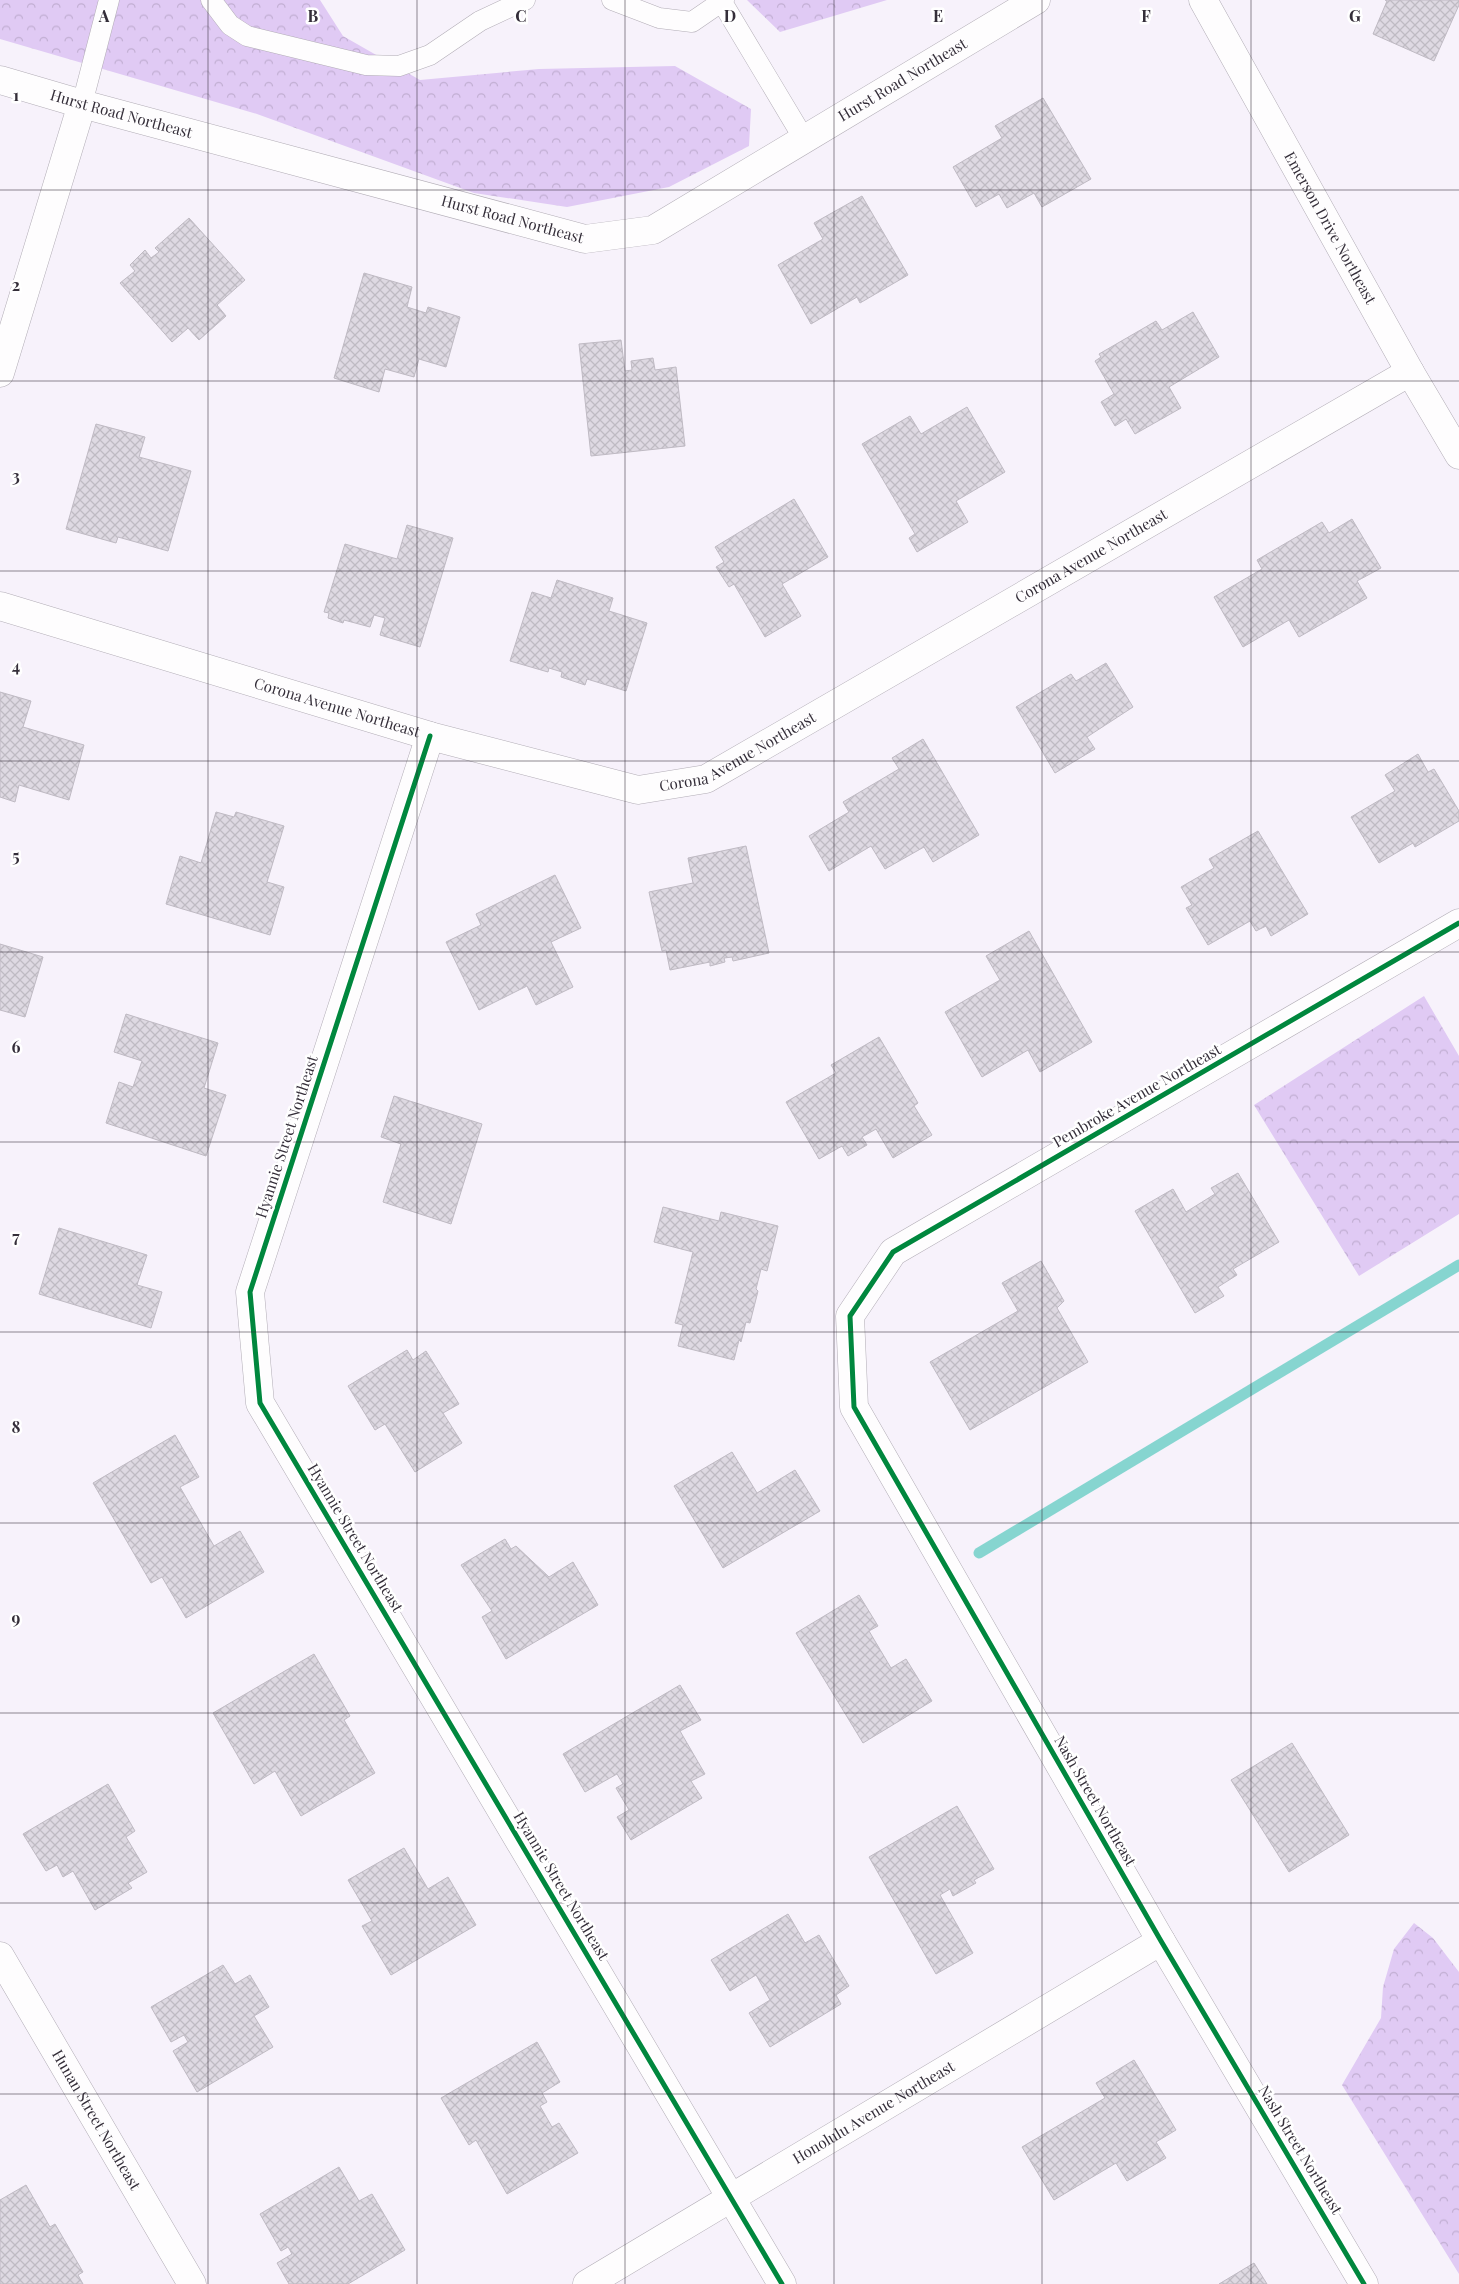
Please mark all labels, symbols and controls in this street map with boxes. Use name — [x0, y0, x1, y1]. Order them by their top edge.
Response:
text: A — [98, 5, 110, 26]
text: B — [308, 5, 319, 26]
text: C — [515, 5, 527, 26]
text: D — [724, 5, 736, 26]
text: E — [933, 5, 943, 26]
text: F — [1141, 5, 1151, 26]
text: G — [1349, 5, 1361, 26]
street label: Hurst Road Northeast — [834, 33, 971, 126]
text: 1 — [13, 84, 19, 105]
street label: Hurst Road Northeast — [48, 84, 195, 142]
street label: Emerson Drive Northeast — [1280, 148, 1382, 308]
street label: Hurst Road Northeast — [439, 190, 587, 247]
text: 2 — [12, 274, 20, 295]
text: 3 — [12, 465, 20, 486]
street label: Corona Avenue Northeast — [1011, 503, 1171, 607]
text: 4 — [12, 655, 20, 676]
street label: Corona Avenue Northeast — [252, 672, 423, 742]
street label: Corona Avenue Northeast — [658, 706, 820, 795]
text: 5 — [12, 845, 20, 866]
text: 6 — [12, 1036, 21, 1057]
street label: Pembroke Avenue Northeast — [1049, 1038, 1225, 1151]
street label: Hyannie Street Northeast — [250, 1052, 322, 1221]
text: 7 — [12, 1226, 20, 1247]
text: 8 — [12, 1416, 21, 1437]
street label: Hyannie Street Northeast — [304, 1460, 409, 1616]
text: 9 — [12, 1607, 21, 1628]
street label: Nash Street Northeast — [1050, 1732, 1142, 1870]
street label: Hyannie Street Northeast — [510, 1808, 615, 1964]
street label: Hunan Street Northeast — [48, 2046, 146, 2194]
street label: Honolulu Avenue Northeast — [788, 2055, 959, 2168]
street label: Nash Street Northeast — [1254, 2081, 1348, 2218]

